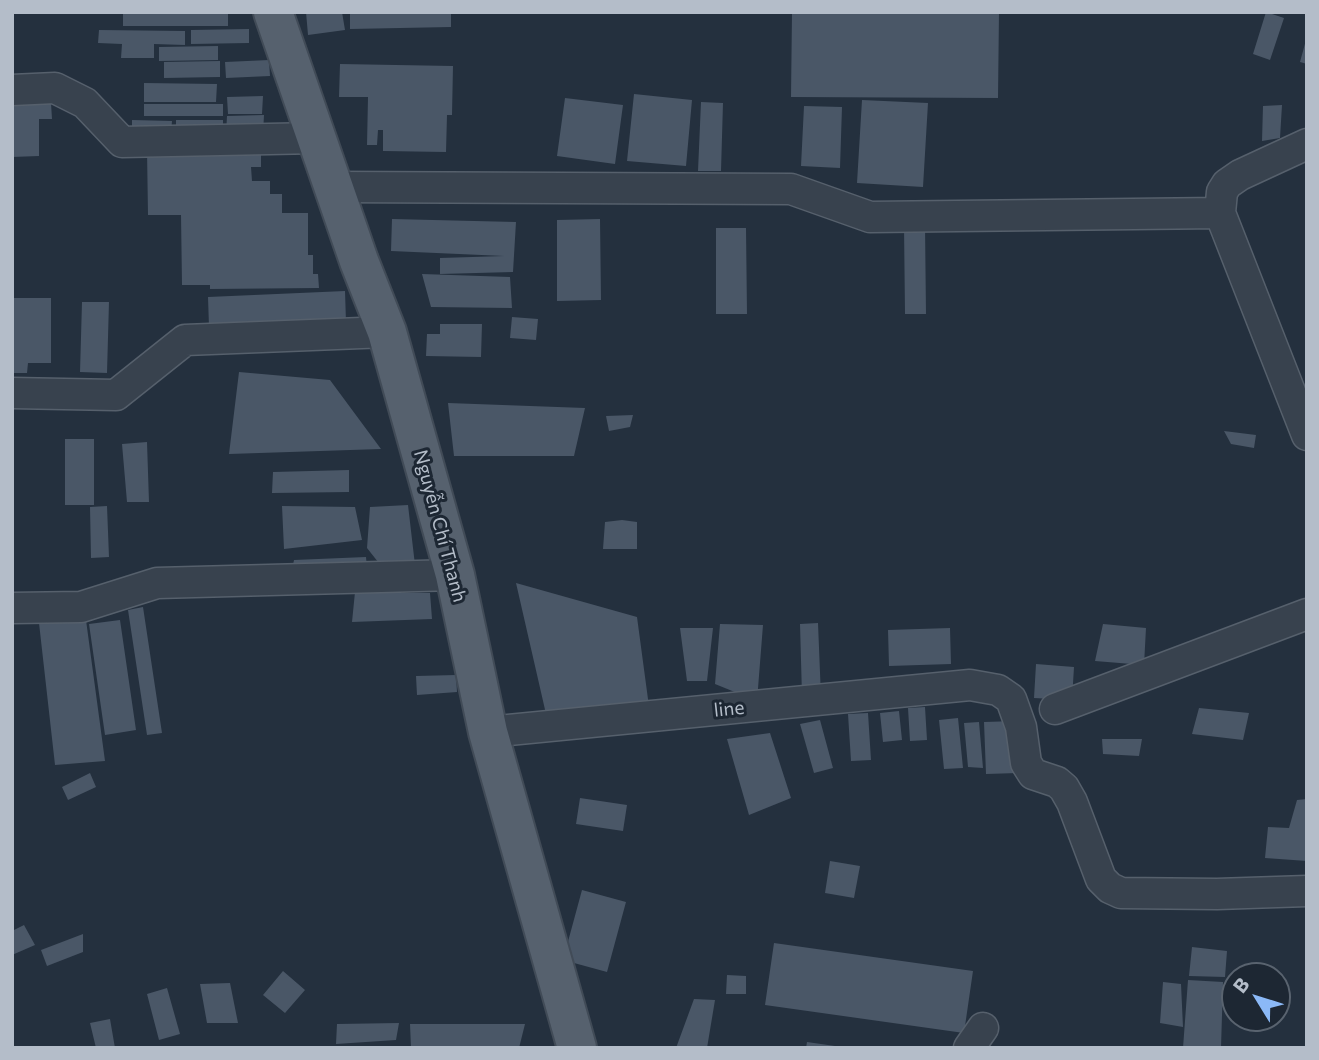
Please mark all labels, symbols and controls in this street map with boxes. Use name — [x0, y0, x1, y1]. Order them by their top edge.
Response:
street label: Nguyễn Chí Thanh — [409, 447, 471, 605]
street label: line — [713, 696, 745, 722]
north arrow — [1221, 962, 1291, 1032]
text: B — [1228, 973, 1254, 997]

